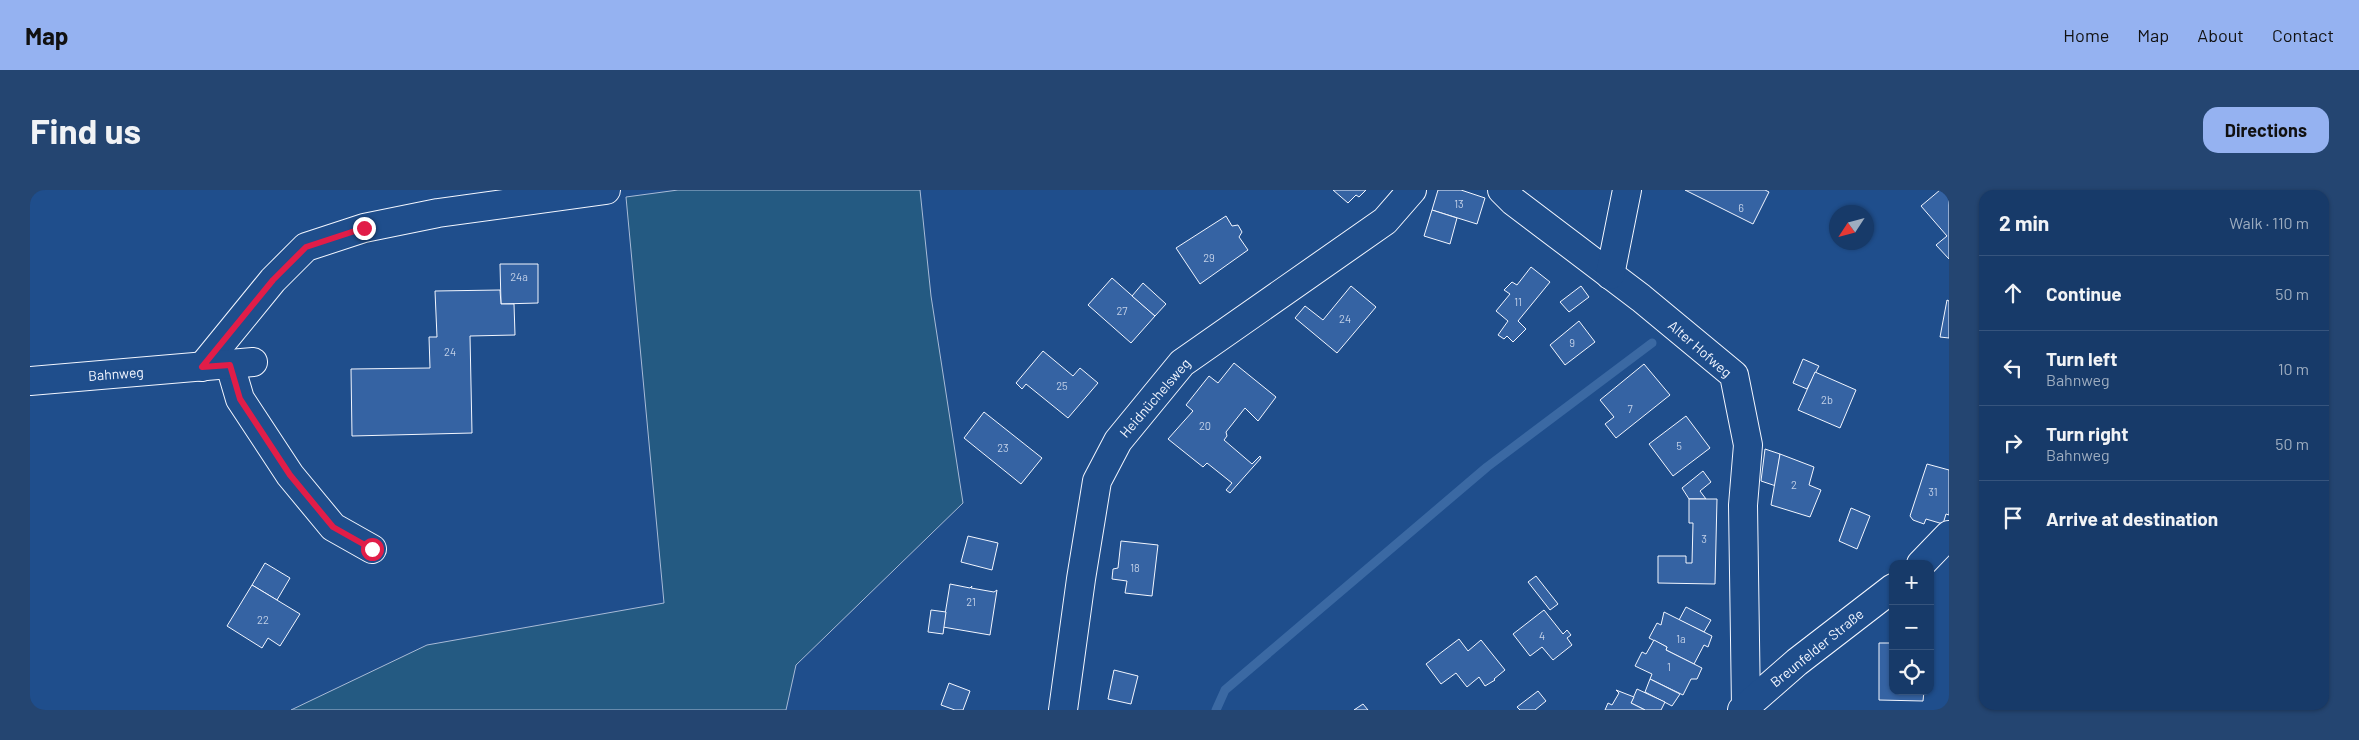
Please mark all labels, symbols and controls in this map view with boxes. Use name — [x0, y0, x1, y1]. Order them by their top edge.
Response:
text: Map — [25, 21, 68, 50]
text: Home — [2063, 24, 2109, 46]
text: Map — [2137, 24, 2169, 46]
text: About — [2197, 24, 2244, 46]
text: Contact — [2272, 24, 2334, 46]
button: Directions — [2203, 107, 2329, 153]
text: Find us — [30, 109, 141, 151]
house number: 13 — [1454, 197, 1464, 210]
house number: 6 — [1738, 201, 1744, 214]
north arrow — [1829, 205, 1874, 250]
text: 2 min — [1999, 210, 2049, 235]
text: Walk · 110 m — [2229, 213, 2309, 232]
route end — [353, 217, 376, 240]
house number: 29 — [1203, 251, 1215, 264]
house number: 24a — [510, 270, 528, 283]
icon: ahead — [1999, 279, 2027, 307]
text: Continue — [2046, 282, 2122, 305]
text: 50 m — [2275, 284, 2309, 303]
house number: 11 — [1514, 295, 1522, 308]
house number: 27 — [1116, 304, 1128, 317]
house number: 24 — [1339, 312, 1351, 325]
street label: Alter Hofweg — [1665, 316, 1736, 381]
house number: 9 — [1569, 336, 1575, 349]
house number: 24 — [444, 345, 456, 358]
text: Turn left — [2046, 347, 2117, 370]
icon: left — [1999, 354, 2027, 382]
street label: Heidnüchelsweg — [1116, 355, 1194, 441]
text: 10 m — [2278, 359, 2309, 378]
street label: Bahnweg — [88, 363, 144, 384]
text: Bahnweg — [2046, 370, 2110, 389]
house number: 25 — [1056, 379, 1068, 392]
house number: 2b — [1821, 393, 1833, 406]
house number: 7 — [1627, 402, 1633, 415]
house number: 20 — [1199, 419, 1211, 432]
text: Turn right — [2046, 422, 2128, 445]
icon: right — [1999, 429, 2027, 457]
text: 50 m — [2275, 434, 2309, 453]
house number: 5 — [1676, 439, 1682, 452]
house number: 23 — [997, 441, 1009, 454]
text: Bahnweg — [2046, 445, 2110, 464]
house number: 2 — [1791, 478, 1797, 491]
house number: 31 — [1928, 485, 1938, 498]
icon: arrive — [1999, 504, 2027, 532]
text: Arrive at destination — [2046, 507, 2218, 530]
house number: 3 — [1701, 532, 1707, 545]
route start — [361, 538, 384, 561]
map controls — [1889, 560, 1934, 695]
button: + — [1889, 560, 1934, 605]
house number: 18 — [1130, 561, 1140, 574]
house number: 21 — [966, 595, 976, 608]
street label: Breunfelder Straße — [1767, 605, 1867, 690]
button: − — [1889, 605, 1934, 650]
house number: 22 — [257, 613, 269, 626]
house number: 4 — [1539, 629, 1545, 642]
house number: 1a — [1676, 632, 1686, 645]
button: locate — [1889, 650, 1934, 695]
house number: 1 — [1667, 660, 1671, 673]

